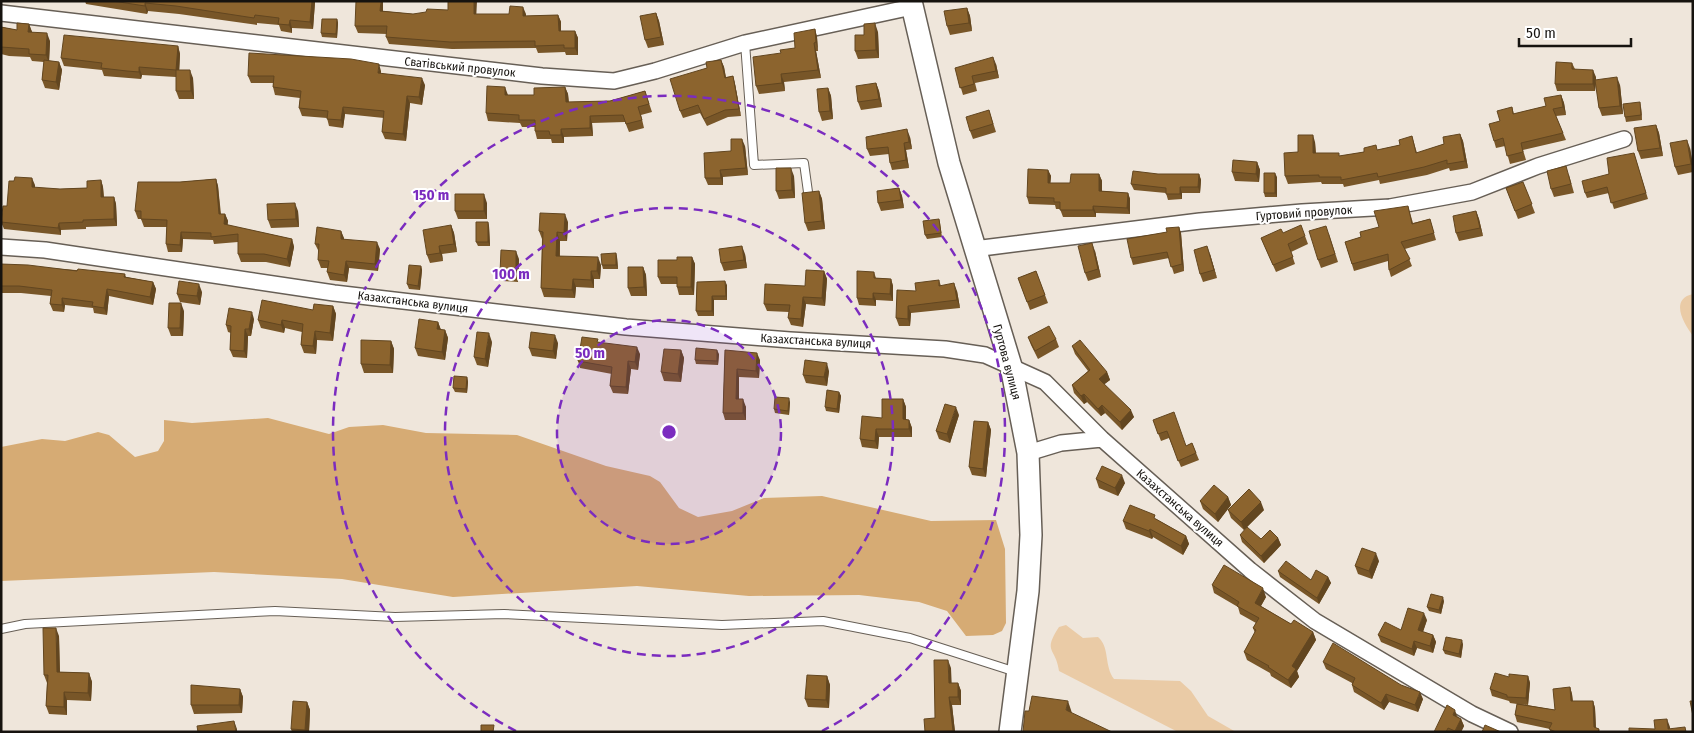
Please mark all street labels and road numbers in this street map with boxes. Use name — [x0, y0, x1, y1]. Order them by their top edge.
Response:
street label: Сватівський провулок — [404, 54, 517, 80]
street label: Гуртовий провулок — [1255, 203, 1353, 223]
street label: Казахстанська вулиця — [357, 288, 469, 316]
street label: Гуртова вулиця — [990, 323, 1024, 401]
street label: Казахстанська вулиця — [760, 331, 872, 351]
street label: Казахстанська вулиця — [1133, 466, 1227, 550]

